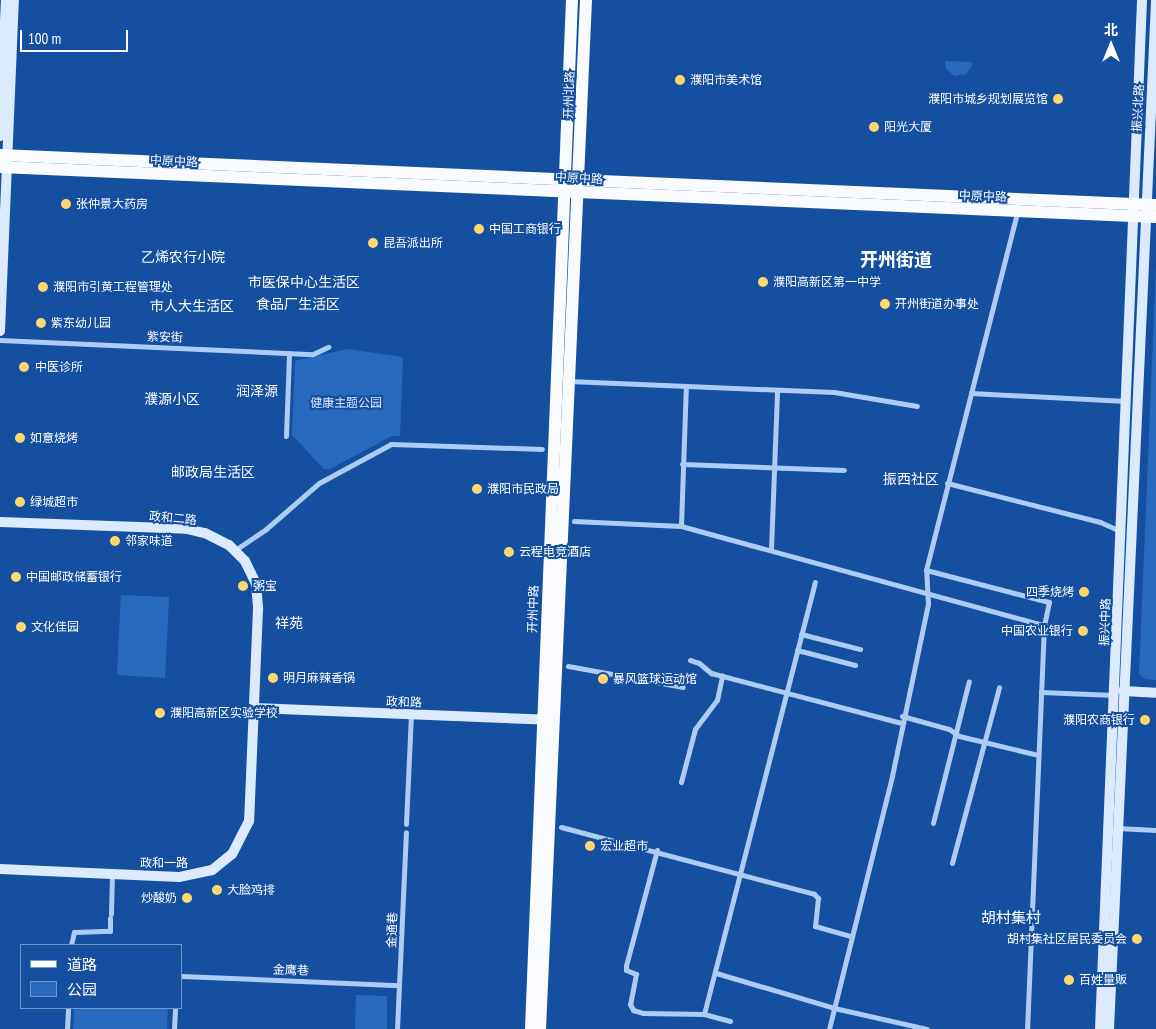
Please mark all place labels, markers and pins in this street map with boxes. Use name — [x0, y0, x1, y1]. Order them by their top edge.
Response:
place label: 濮阳市美术馆 — [690, 73, 762, 87]
marker: 濮阳市美术馆 — [674, 74, 686, 86]
place label: 濮阳市城乡规划展览馆 — [928, 92, 1048, 106]
marker: 濮阳市城乡规划展览馆 — [1052, 93, 1064, 105]
place label: 阳光大厦 — [884, 120, 932, 134]
marker: 阳光大厦 — [868, 121, 880, 133]
place label: 张仲景大药房 — [76, 197, 148, 211]
marker: 张仲景大药房 — [60, 198, 72, 210]
place label: 中国工商银行 — [489, 222, 561, 236]
marker: 中国工商银行 — [473, 223, 485, 235]
place label: 昆吾派出所 — [383, 236, 443, 250]
marker: 昆吾派出所 — [367, 237, 379, 249]
place label: 濮阳高新区第一中学 — [773, 275, 881, 289]
marker: 濮阳高新区第一中学 — [757, 276, 769, 288]
place label: 濮阳市引黄工程管理处 — [53, 280, 173, 294]
marker: 濮阳市引黄工程管理处 — [37, 281, 49, 293]
place label: 开州街道办事处 — [895, 297, 979, 311]
marker: 开州街道办事处 — [879, 298, 891, 310]
place label: 紫东幼儿园 — [51, 316, 111, 330]
marker: 紫东幼儿园 — [35, 317, 47, 329]
marker: 中医诊所 — [17, 360, 31, 374]
place label: 中医诊所 — [35, 360, 83, 374]
place label: 如意烧烤 — [30, 431, 78, 445]
marker: 如意烧烤 — [14, 432, 26, 444]
place label: 濮阳市民政局 — [487, 482, 559, 496]
marker: 濮阳市民政局 — [471, 483, 483, 495]
place label: 绿城超市 — [30, 495, 78, 509]
marker: 绿城超市 — [14, 496, 26, 508]
place label: 邻家味道 — [125, 534, 173, 548]
marker: 邻家味道 — [109, 535, 121, 547]
place label: 云程电竞酒店 — [519, 545, 591, 559]
marker: 云程电竞酒店 — [503, 546, 515, 558]
place label: 中国邮政储蓄银行 — [26, 570, 122, 584]
marker: 中国邮政储蓄银行 — [10, 571, 22, 583]
place label: 粥宝 — [253, 579, 277, 593]
marker: 粥宝 — [237, 580, 249, 592]
place label: 四季烧烤 — [1026, 585, 1074, 599]
marker: 四季烧烤 — [1078, 586, 1090, 598]
place label: 文化佳园 — [31, 620, 79, 634]
marker: 文化佳园 — [15, 621, 27, 633]
place label: 中国农业银行 — [1001, 624, 1073, 638]
marker: 中国农业银行 — [1077, 625, 1089, 637]
place label: 明月麻辣香锅 — [283, 671, 355, 685]
marker: 明月麻辣香锅 — [267, 672, 279, 684]
place label: 暴风篮球运动馆 — [613, 672, 697, 686]
marker: 暴风篮球运动馆 — [597, 673, 609, 685]
place label: 濮阳高新区实验学校 — [170, 706, 278, 720]
marker: 濮阳高新区实验学校 — [154, 707, 166, 719]
place label: 濮阳农商银行 — [1063, 713, 1135, 727]
marker: 濮阳农商银行 — [1139, 714, 1151, 726]
place label: 宏业超市 — [600, 839, 648, 853]
marker: 宏业超市 — [584, 840, 596, 852]
place label: 大脸鸡排 — [227, 883, 275, 897]
marker: 大脸鸡排 — [211, 884, 223, 896]
place label: 炒酸奶 — [141, 891, 177, 905]
marker: 炒酸奶 — [181, 892, 193, 904]
place label: 胡村集社区居民委员会 — [1007, 932, 1127, 946]
marker: 胡村集社区居民委员会 — [1131, 933, 1143, 945]
place label: 百姓量贩 — [1079, 973, 1127, 987]
marker: 百姓量贩 — [1063, 974, 1075, 986]

